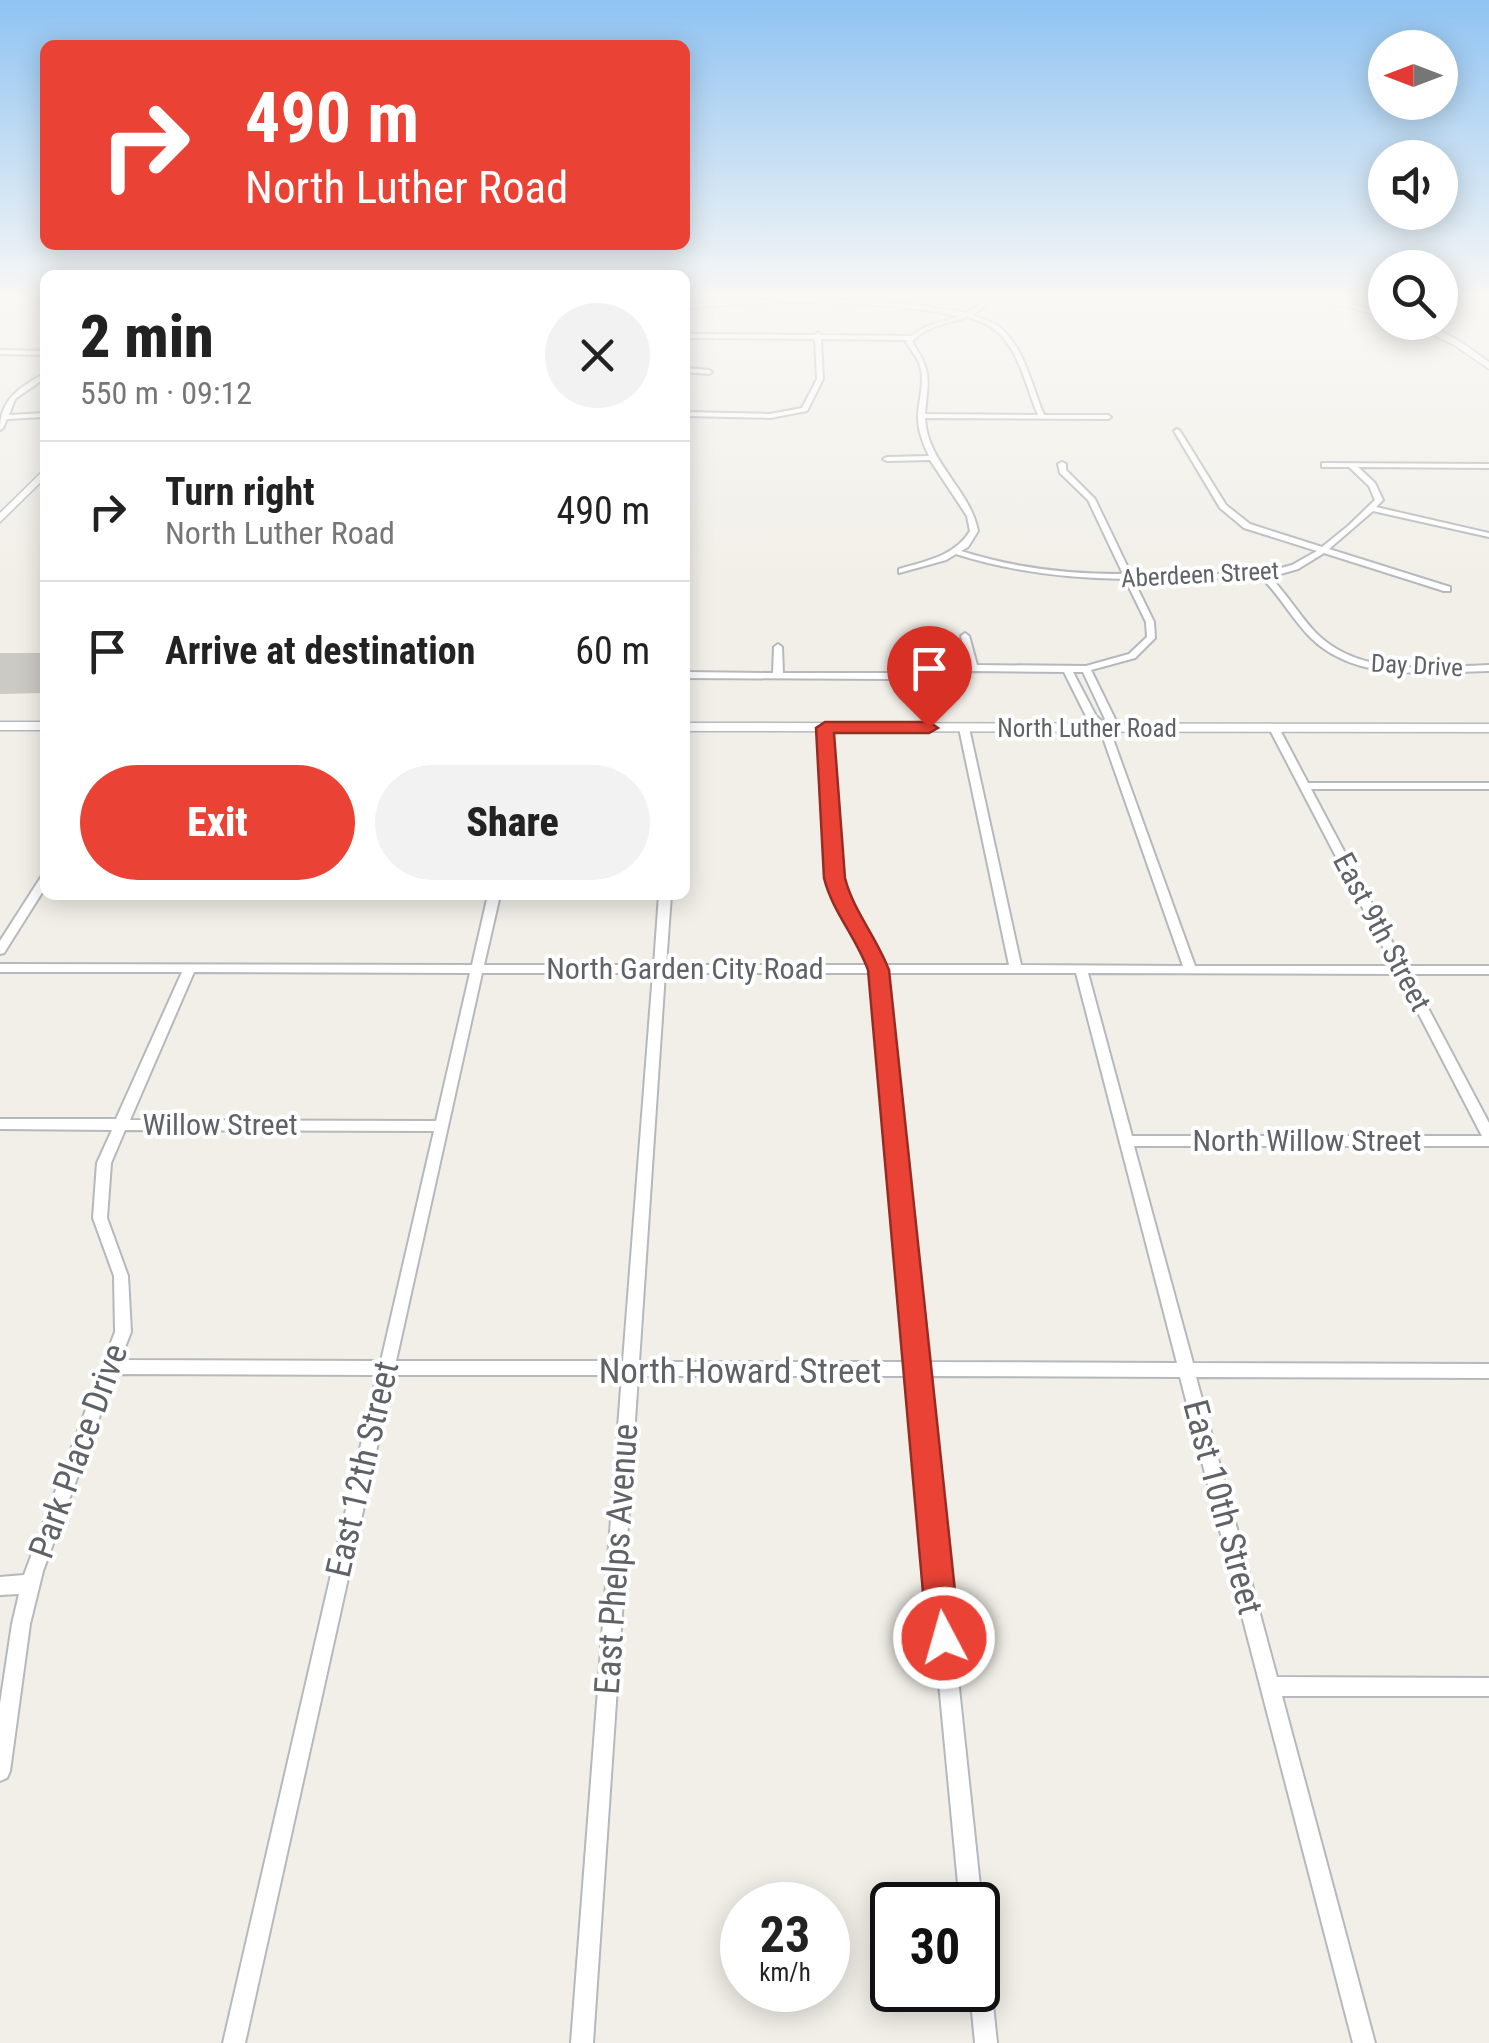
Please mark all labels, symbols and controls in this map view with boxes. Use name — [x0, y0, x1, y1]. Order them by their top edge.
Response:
north arrow — [1368, 30, 1458, 120]
map controls — [1368, 30, 1458, 340]
text: 490 m — [245, 77, 419, 159]
icon: right — [80, 80, 210, 210]
button: sound — [1368, 140, 1458, 230]
text: North Luther Road — [245, 161, 568, 214]
button: search — [1368, 250, 1458, 340]
text: 2 min — [80, 301, 214, 372]
button: close — [545, 303, 650, 408]
text: 550 m · 09:12 — [80, 374, 252, 412]
text: Turn right — [165, 470, 315, 514]
icon: right — [80, 484, 135, 539]
text: 490 m — [556, 489, 650, 533]
text: North Luther Road — [165, 514, 395, 552]
street label: Aberdeen Street — [1120, 556, 1280, 593]
icon: arrive — [80, 624, 135, 679]
pin — [887, 626, 972, 729]
text: Arrive at destination — [165, 629, 475, 673]
text: 60 m — [575, 629, 650, 673]
icon: arrive — [902, 641, 957, 696]
street label: Day Drive — [1370, 649, 1464, 682]
street label: North Luther Road — [997, 714, 1177, 743]
button: Exit — [80, 765, 355, 880]
button: Share — [375, 765, 650, 880]
street label: East 9th Street — [1326, 847, 1439, 1017]
street label: North Garden City Road — [546, 951, 824, 986]
street label: Willow Street — [142, 1107, 298, 1142]
street label: North Willow Street — [1192, 1123, 1422, 1158]
street label: Park Place Drive — [21, 1338, 136, 1564]
street label: North Howard Street — [599, 1351, 881, 1392]
street label: East 12th Street — [318, 1357, 407, 1581]
street label: East 10th Street — [1174, 1395, 1271, 1619]
street label: East Phelps Avenue — [587, 1422, 646, 1696]
position arrow — [892, 1586, 996, 1690]
speed limit sign: 30 — [870, 1882, 1000, 2012]
text: 23 — [760, 1906, 810, 1964]
text: km/h — [759, 1958, 811, 1987]

